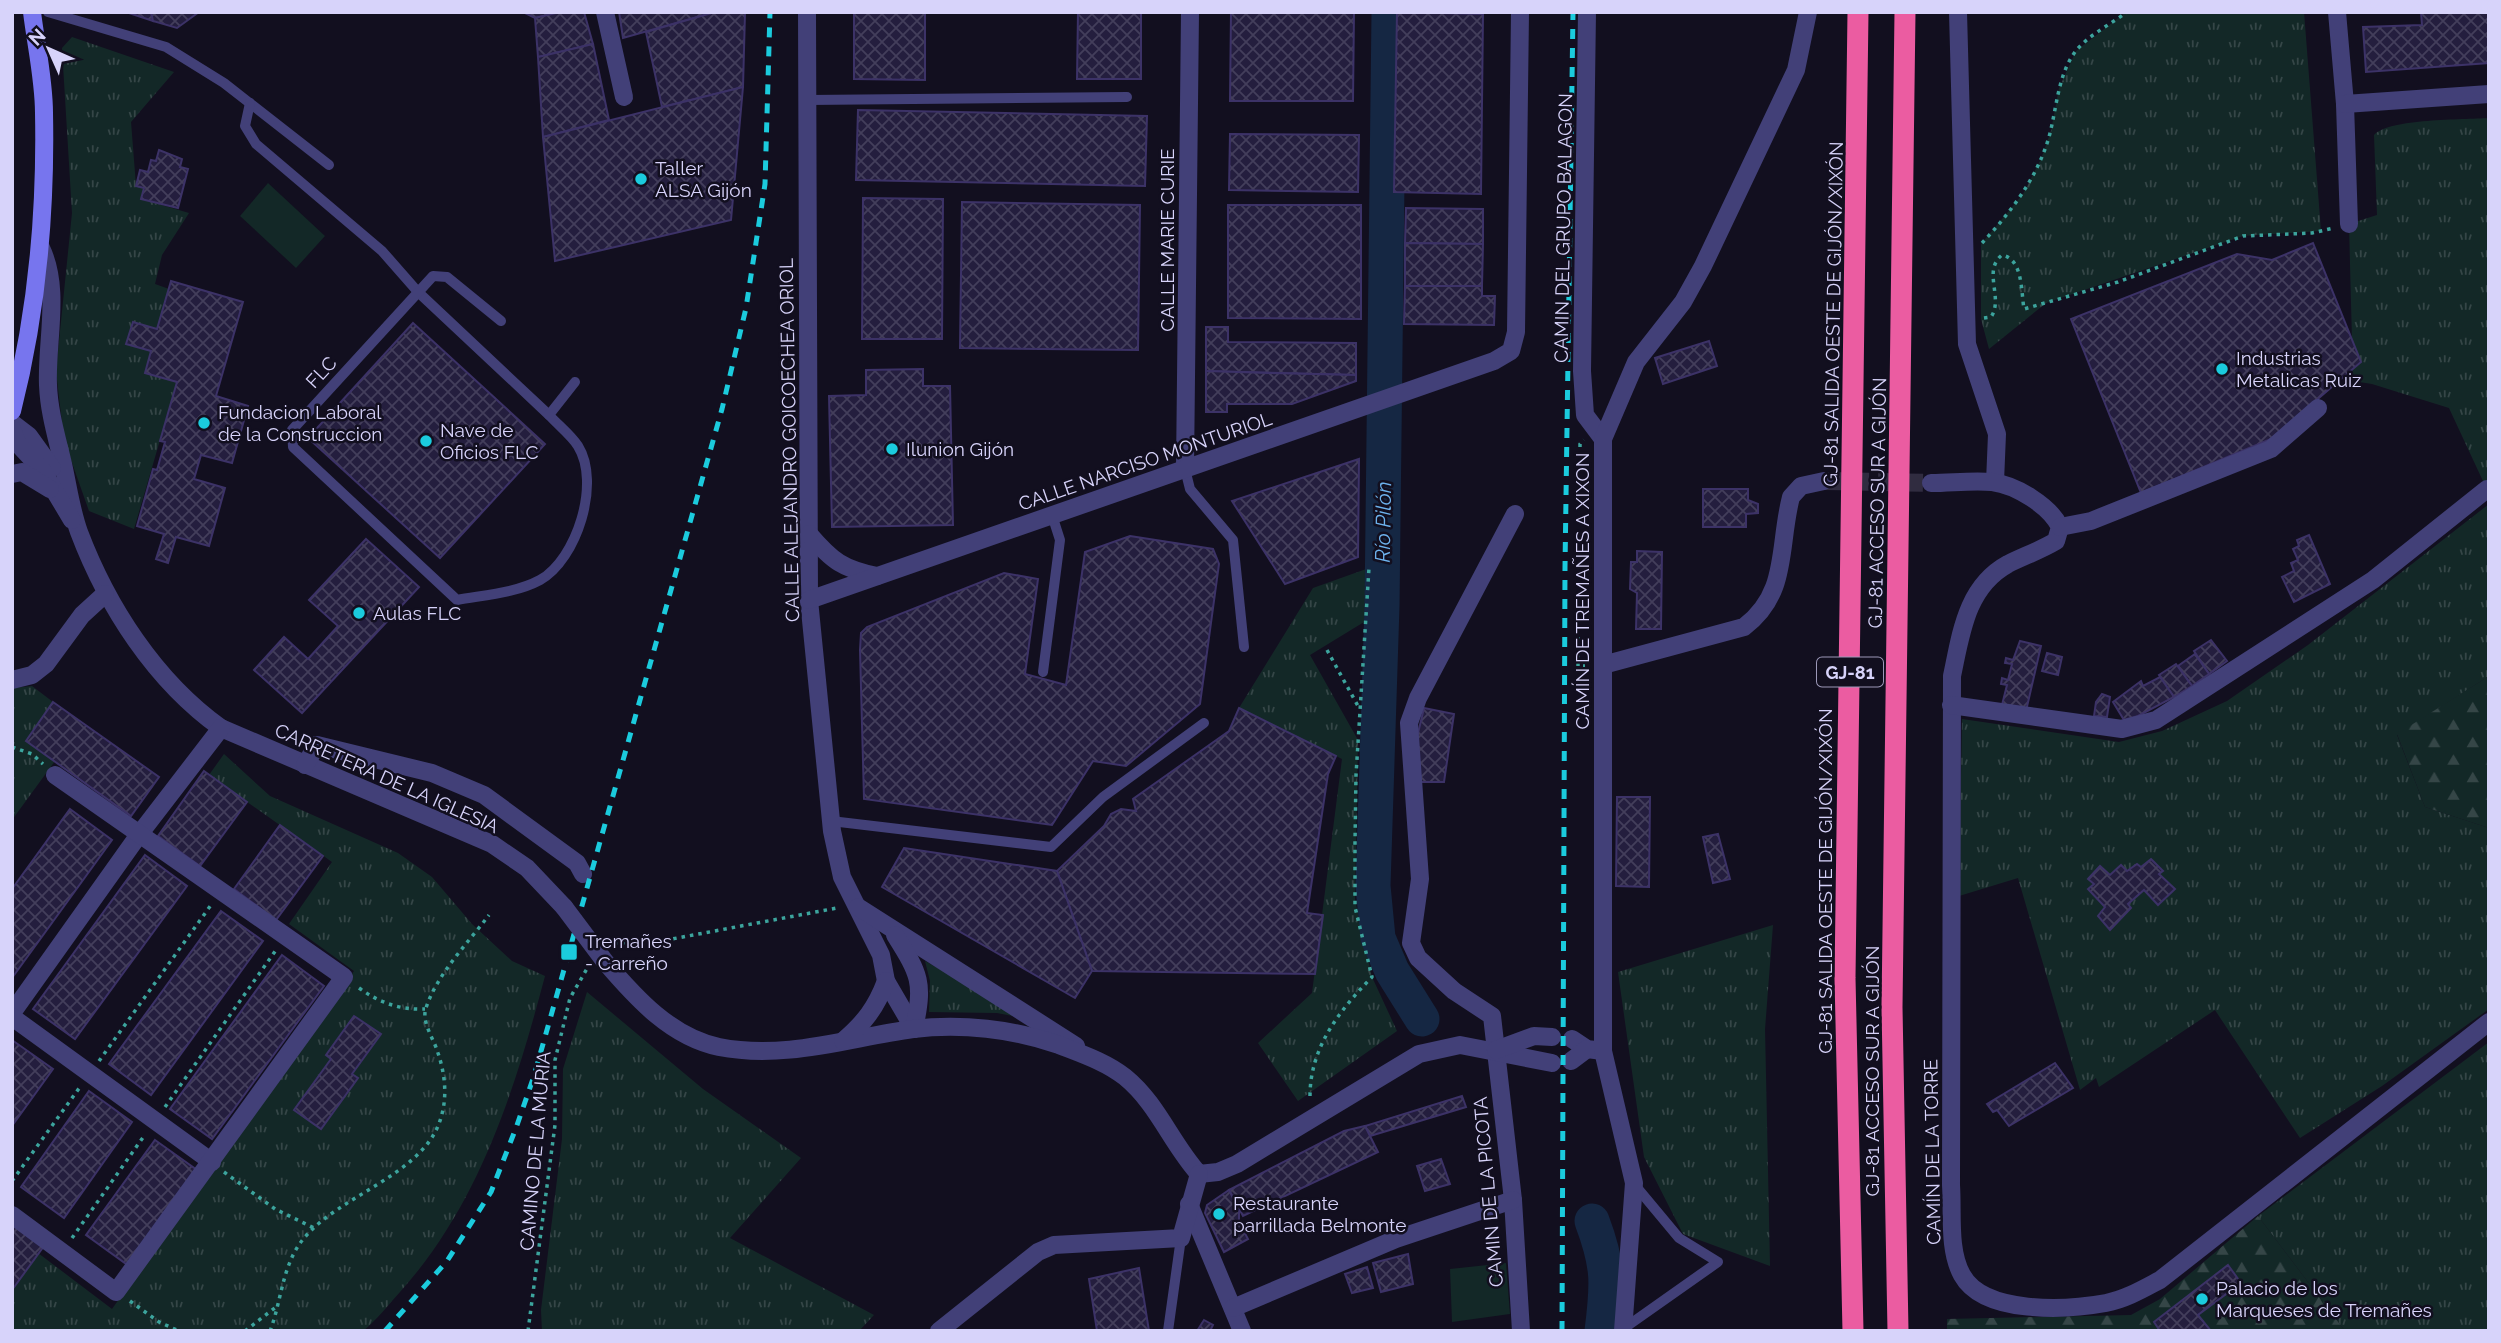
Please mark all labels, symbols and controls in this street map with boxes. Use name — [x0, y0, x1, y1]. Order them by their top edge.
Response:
north arrow — [14, 14, 84, 84]
text: N — [24, 24, 50, 50]
street label: CAMIN DEL GRUPO BALAGON — [1550, 93, 1576, 363]
street label: GJ-81 SALIDA OESTE DE GIJÓN/XIXÓN — [1819, 141, 1847, 487]
street label: CALLE MARIE CURIE — [1156, 148, 1178, 332]
place label: Taller ALSA Gijón — [655, 157, 752, 201]
marker: Taller ALSA Gijón — [633, 171, 649, 187]
street label: CALLE ALEJANDRO GOICOECHEA ORIOL — [775, 258, 803, 622]
place label: Industrias Metalicas Ruiz — [2236, 347, 2361, 391]
street label: FLC — [301, 352, 341, 392]
marker: Industrias Metalicas Ruiz — [2214, 361, 2230, 377]
street label: GJ-81 ACCESO SUR A GIJÓN — [1864, 377, 1890, 629]
place label: Fundacion Laboral de la Construccion — [218, 401, 382, 445]
street label: CALLE NARCISO MONTURIOL — [1015, 407, 1275, 515]
marker: Fundacion Laboral de la Construccion — [196, 415, 212, 431]
place label: Nave de Oficios FLC — [440, 419, 539, 463]
marker: Nave de Oficios FLC — [418, 433, 434, 449]
place label: Ilunion Gijón — [906, 438, 1014, 460]
marker: Ilunion Gijón — [884, 441, 900, 457]
street label: CAMÍN DE TREMAÑES A XIXON — [1571, 453, 1593, 729]
water label: Río Pilón — [1370, 481, 1396, 563]
place label: Aulas FLC — [373, 602, 461, 624]
marker: Aulas FLC — [351, 605, 367, 621]
road number: GJ-81 — [1817, 658, 1883, 686]
street label: GJ-81 SALIDA OESTE DE GIJÓN/XIXÓN — [1814, 708, 1836, 1054]
street label: CARRETERA DE LA IGLESIA — [272, 719, 503, 837]
place label: Tremañes - Carreño — [585, 930, 672, 974]
marker: Tremañes - Carreño — [559, 942, 579, 962]
street label: GJ-81 ACCESO SUR A GIJÓN — [1861, 946, 1883, 1196]
street label: CAMINO DE LA MURIA — [515, 1050, 555, 1252]
street label: CAMÍN DE LA TORRE — [1919, 1059, 1945, 1245]
street label: CAMIN DE LA PICOTA — [1469, 1096, 1507, 1288]
place label: Restaurante parrillada Belmonte — [1233, 1192, 1406, 1236]
marker: Restaurante parrillada Belmonte — [1211, 1206, 1227, 1222]
place label: Palacio de los Marqueses de Tremañes — [2216, 1277, 2432, 1321]
marker: Palacio de los Marqueses de Tremañes — [2194, 1291, 2210, 1307]

